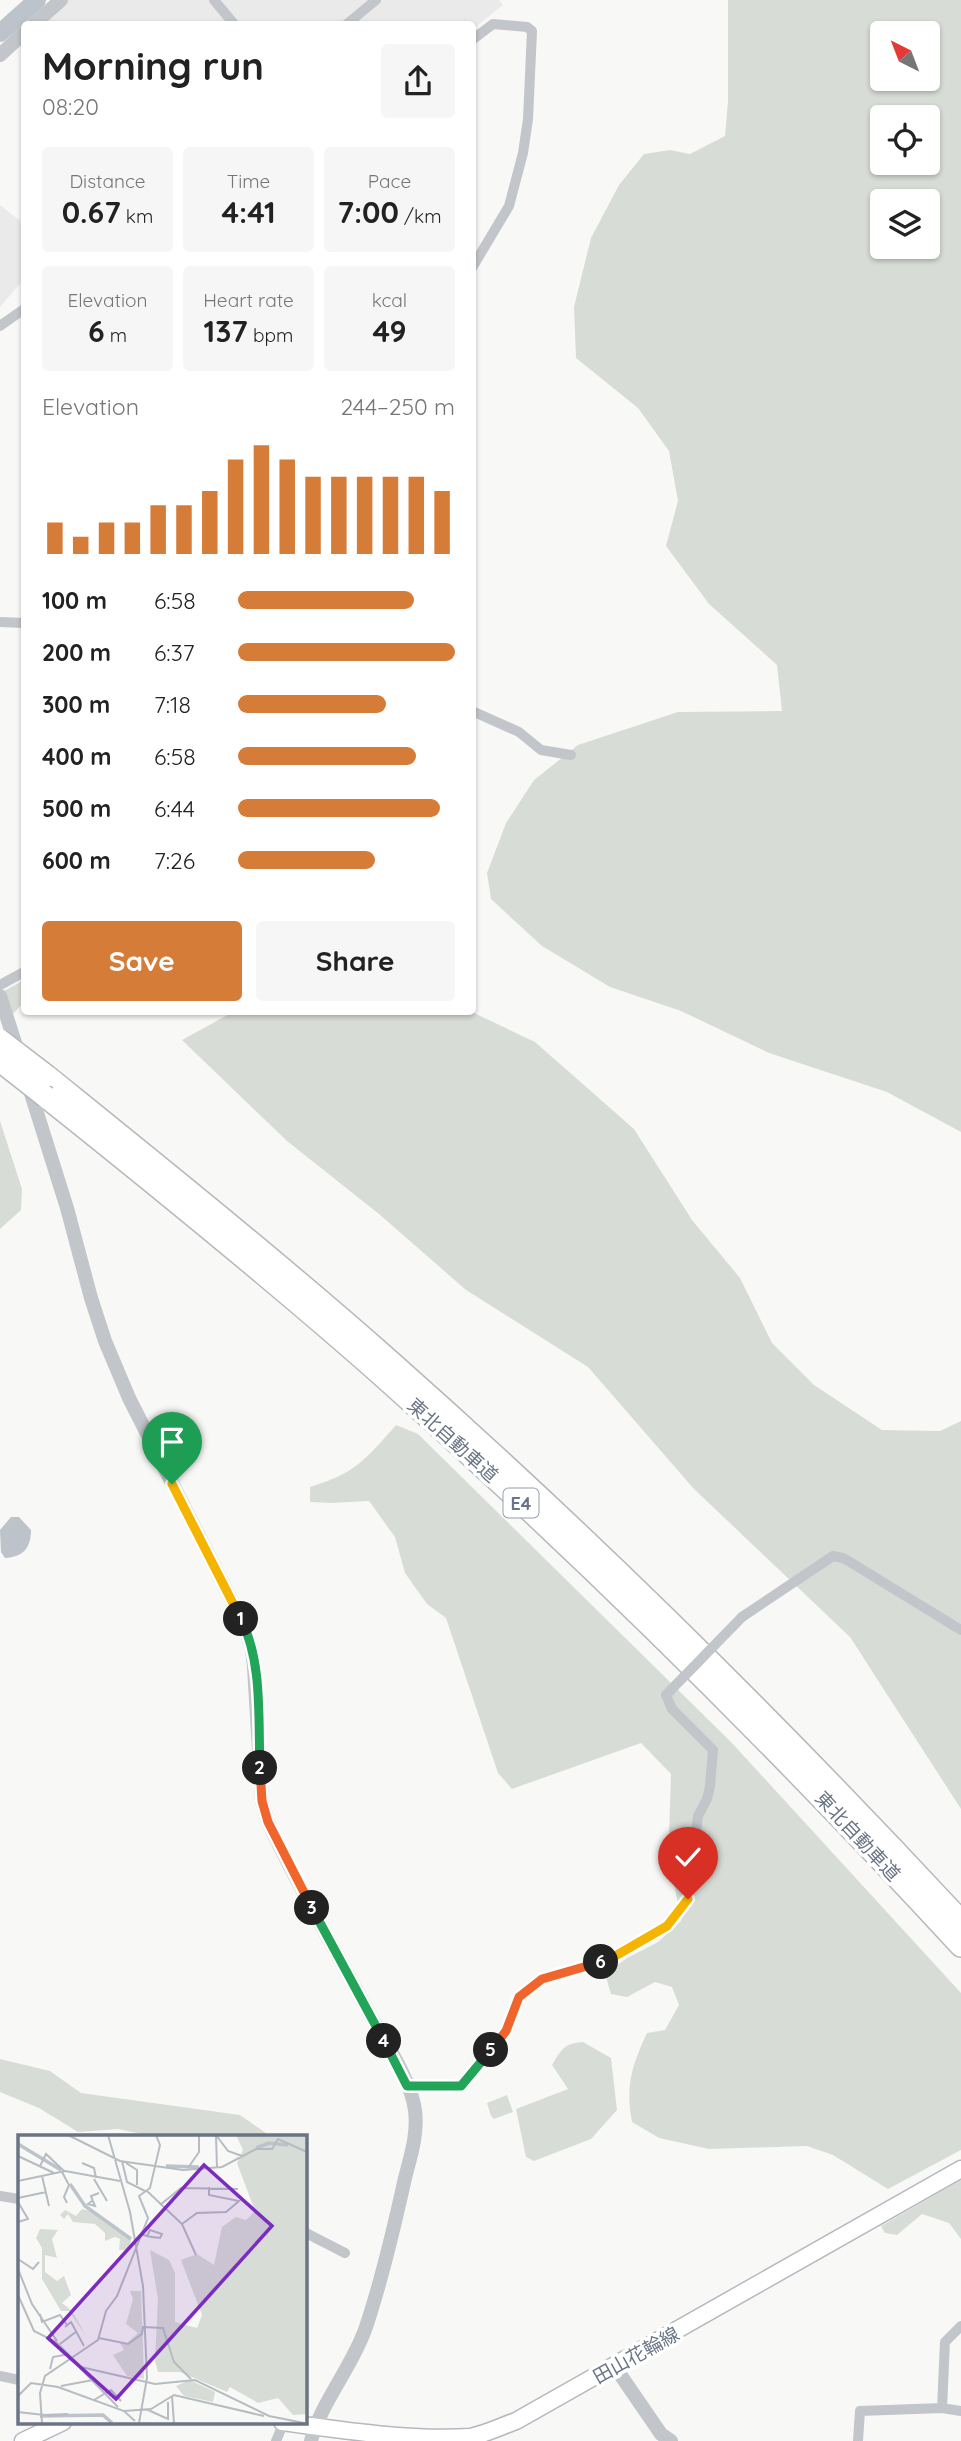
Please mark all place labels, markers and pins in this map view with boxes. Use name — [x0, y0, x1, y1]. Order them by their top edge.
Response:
pin — [142, 1412, 202, 1484]
pin: 1 — [224, 1602, 258, 1636]
pin: 2 — [243, 1750, 278, 1786]
pin — [658, 1827, 718, 1899]
pin: 3 — [294, 1890, 330, 1926]
pin: 6 — [584, 1944, 618, 1980]
pin: 4 — [366, 2024, 402, 2058]
pin: 5 — [474, 2032, 508, 2068]

